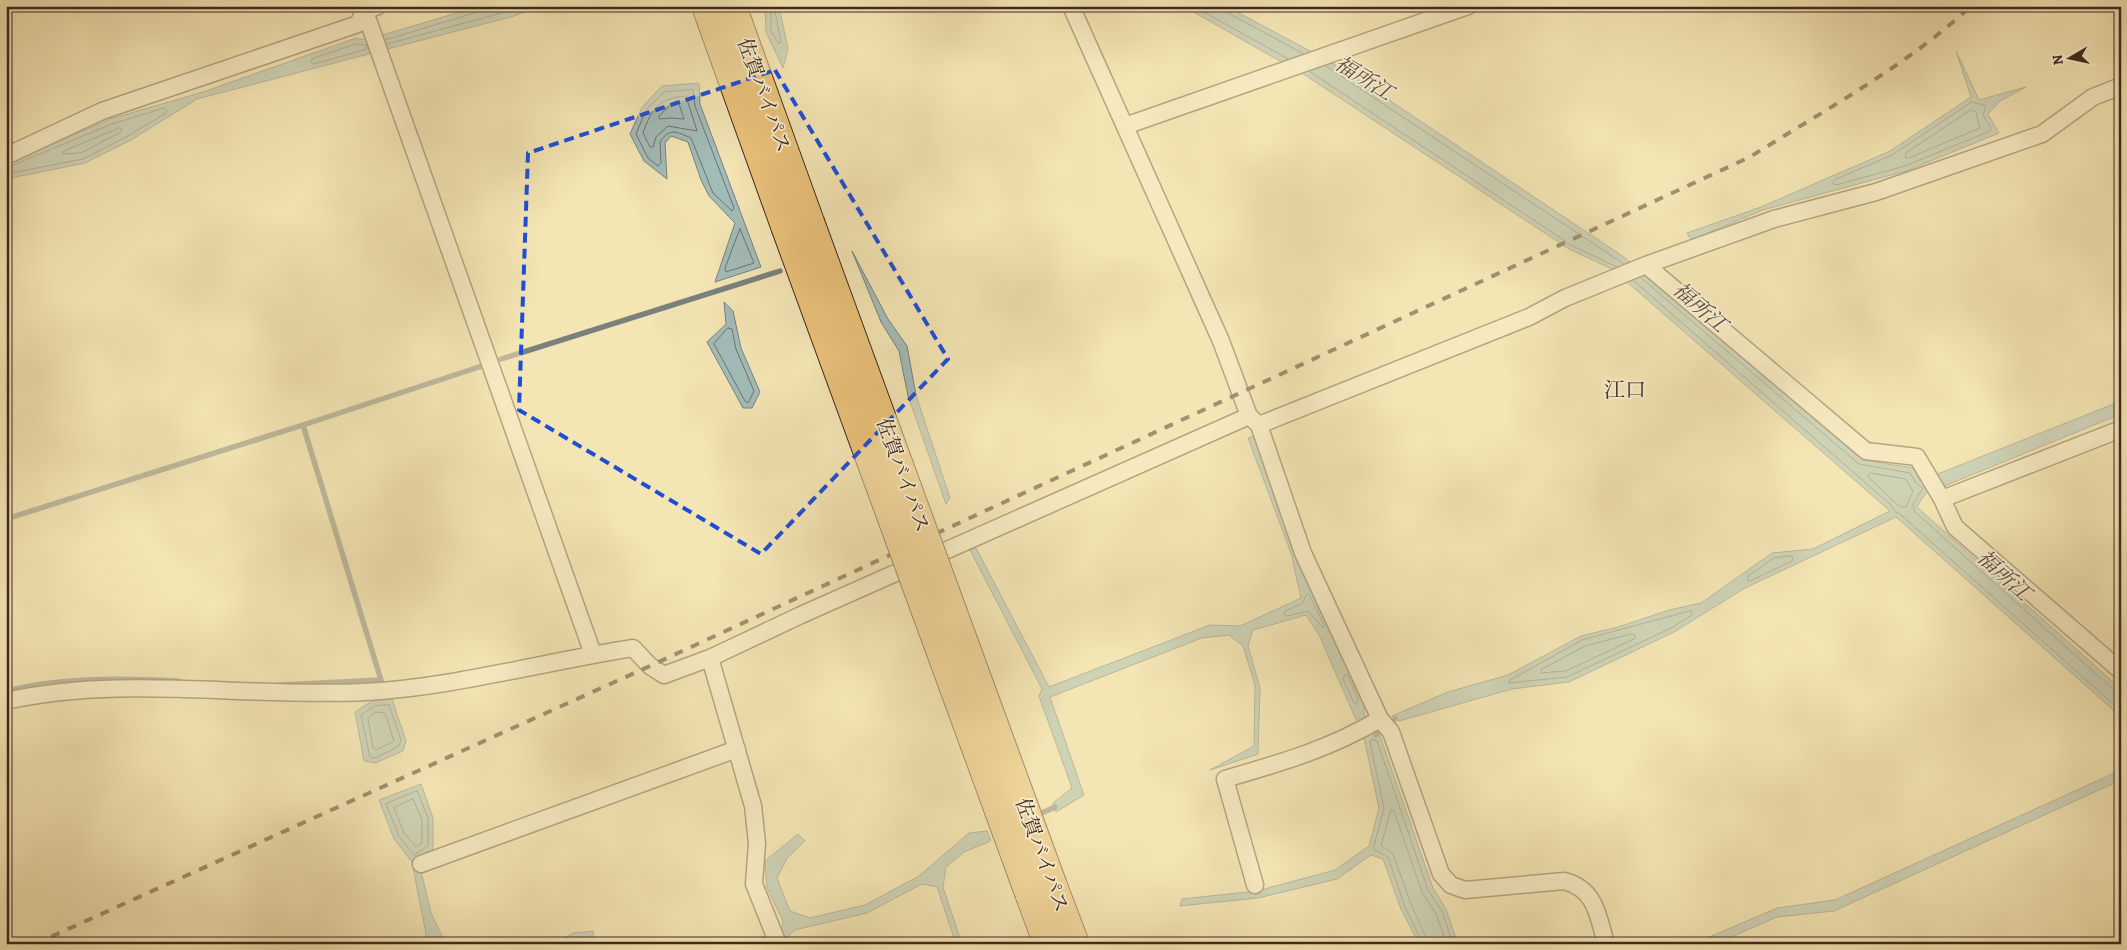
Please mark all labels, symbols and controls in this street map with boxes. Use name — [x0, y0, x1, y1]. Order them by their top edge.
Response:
north arrow — [2044, 32, 2094, 82]
street label: 佐賀バイパス — [731, 34, 797, 156]
water label: 福所江 — [1330, 49, 1401, 108]
text: N — [2047, 53, 2068, 66]
water label: 福所江 — [1667, 276, 1735, 340]
district label: 江口 — [1604, 376, 1646, 404]
street label: 佐賀バイパス — [870, 414, 936, 536]
water label: 福所江 — [1971, 544, 2039, 608]
street label: 佐賀バイパス — [1009, 794, 1075, 916]

